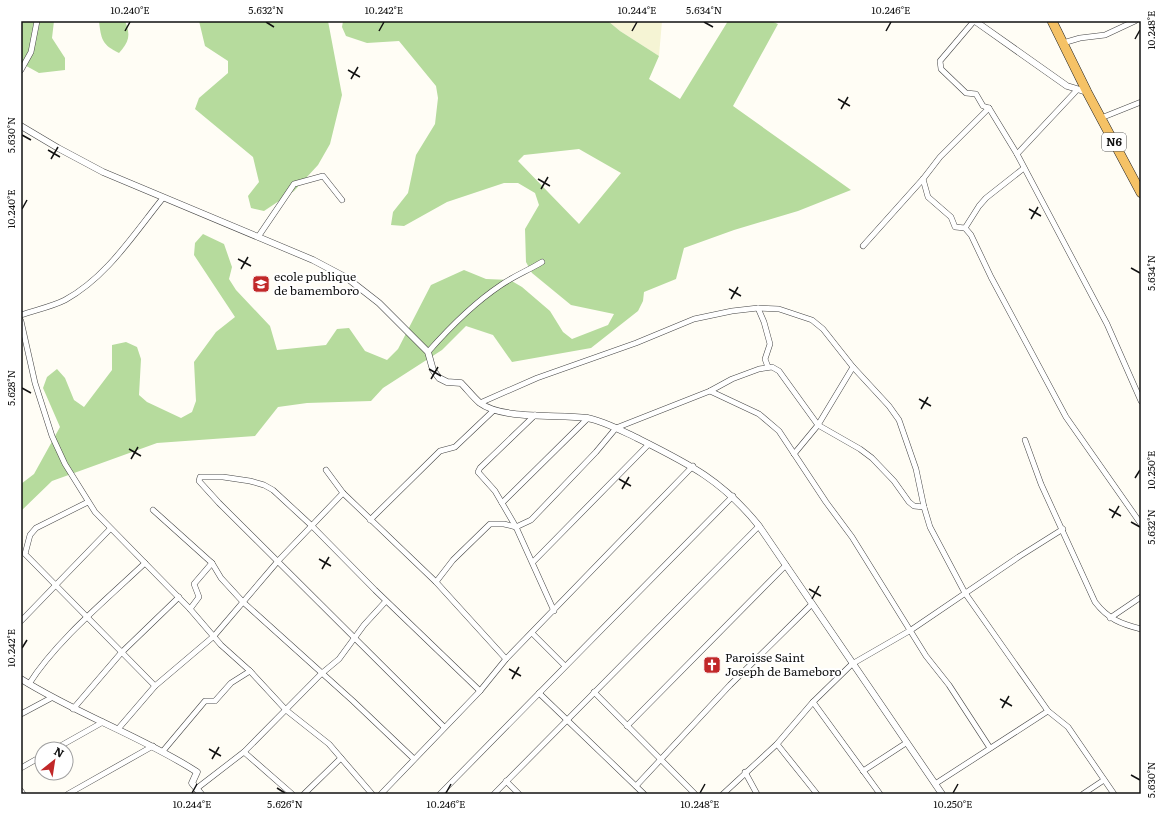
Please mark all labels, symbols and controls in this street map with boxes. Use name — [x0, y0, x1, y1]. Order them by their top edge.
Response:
text: 10.240°E — [110, 2, 150, 17]
text: 5.632°N — [248, 2, 284, 17]
text: 10.242°E — [365, 2, 403, 17]
text: 10.244°E — [618, 2, 656, 17]
text: 5.634°N — [686, 2, 722, 17]
text: 10.246°E — [872, 2, 910, 17]
text: 10.248°E — [1143, 11, 1158, 49]
text: 5.630°N — [3, 117, 18, 153]
road number: N6 — [1102, 133, 1126, 151]
text: 10.240°E — [3, 189, 18, 229]
text: 5.634°N — [1143, 255, 1158, 291]
place label: ecole publique de bamemboro — [274, 267, 359, 299]
school or university icon: ecole publique de bamemboro — [251, 274, 271, 294]
text: 5.628°N — [3, 370, 18, 406]
text: 10.250°E — [1143, 451, 1158, 489]
text: 5.632°N — [1143, 509, 1158, 545]
text: 10.242°E — [3, 629, 18, 667]
place label: Paroisse Saint Joseph de Bameboro — [725, 648, 842, 680]
church icon: Paroisse Saint Joseph de Bameboro — [702, 655, 722, 675]
north arrow — [34, 741, 74, 781]
text: N — [52, 742, 67, 761]
text: 5.630°N — [1143, 762, 1158, 798]
text: 10.244°E — [173, 796, 211, 811]
text: 5.626°N — [267, 796, 303, 811]
text: 10.246°E — [427, 796, 465, 811]
text: 10.248°E — [681, 796, 719, 811]
text: 10.250°E — [934, 796, 972, 811]

